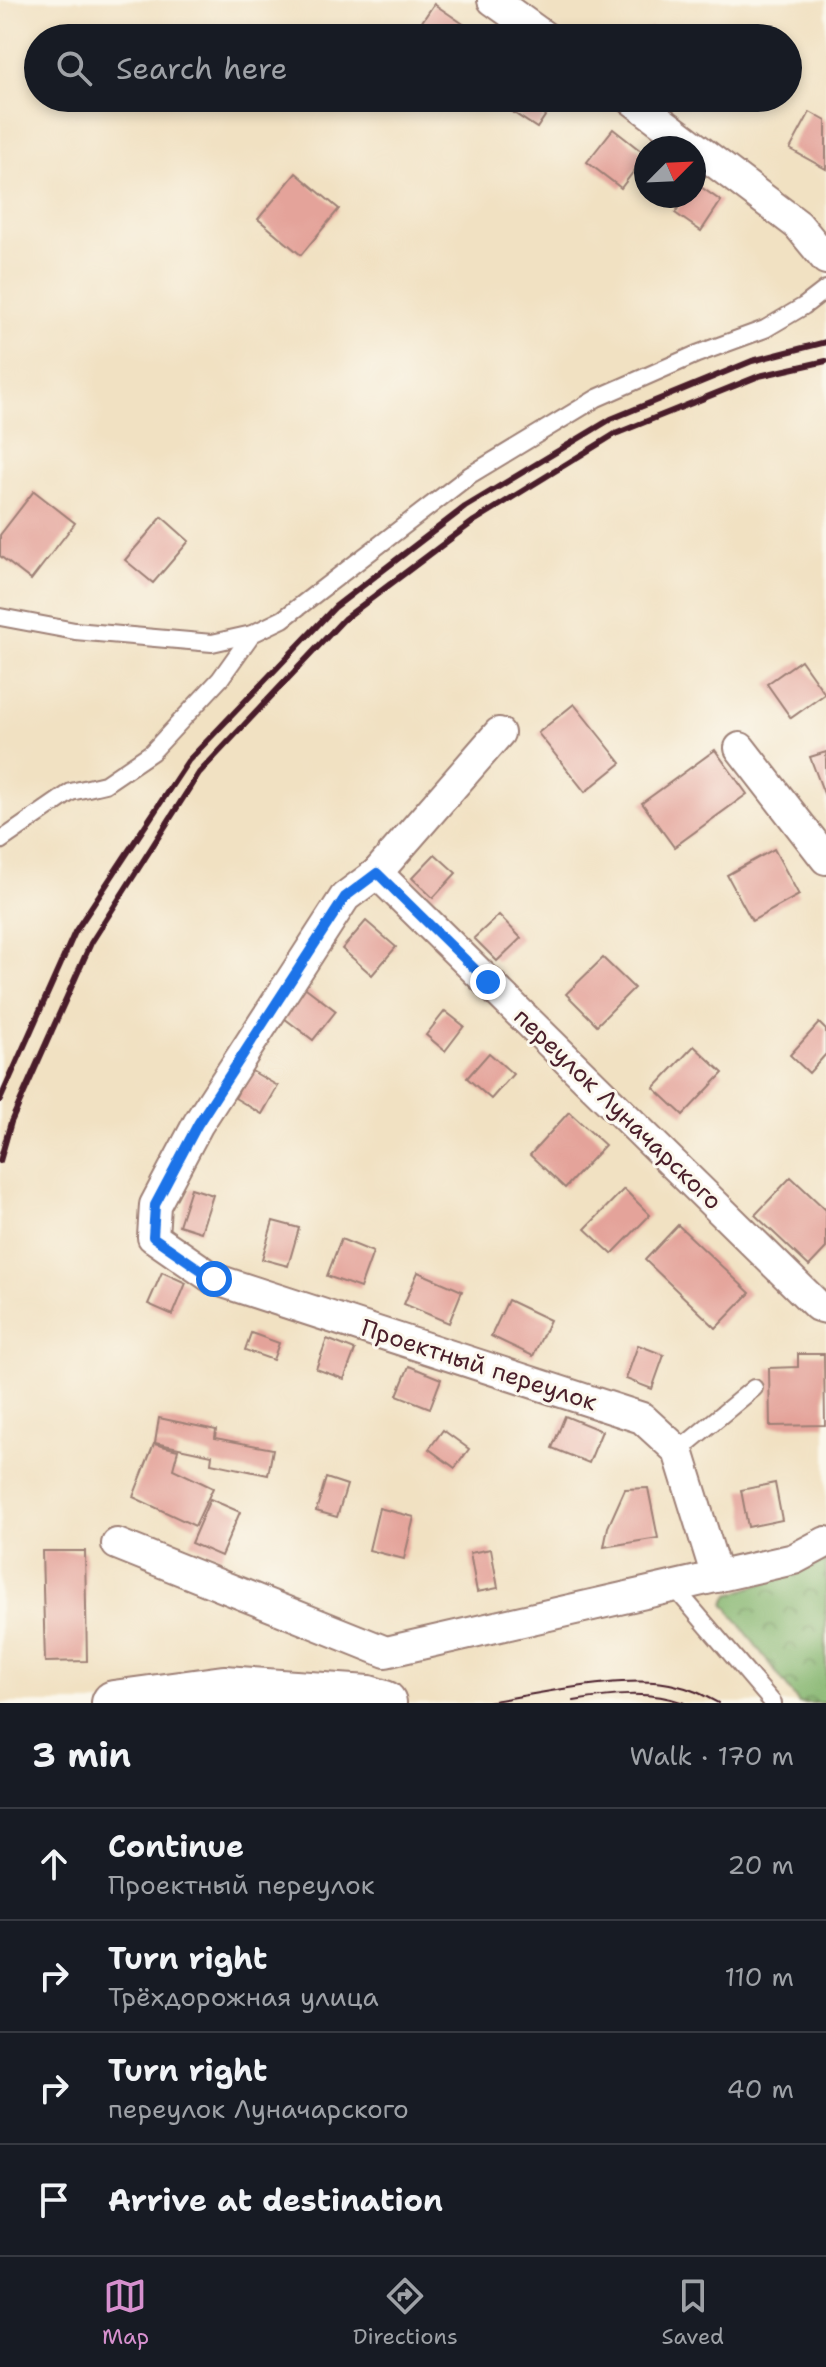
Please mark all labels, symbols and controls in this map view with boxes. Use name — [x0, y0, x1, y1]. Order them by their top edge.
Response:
search box — [24, 24, 802, 112]
icon: search — [52, 46, 96, 90]
text: Search here — [116, 48, 287, 89]
north arrow — [634, 136, 706, 208]
route end — [470, 964, 506, 1000]
street label: переулок Луначарского — [507, 1001, 729, 1217]
route start — [196, 1261, 232, 1297]
street label: Проектный переулок — [357, 1312, 601, 1418]
text: 3 min — [32, 1732, 131, 1778]
text: Walk · 170 m — [630, 1738, 794, 1773]
text: Continue — [108, 1826, 244, 1867]
icon: ahead — [32, 1842, 76, 1886]
text: 20 m — [727, 1847, 794, 1882]
text: Проектный переулок — [108, 1867, 375, 1902]
text: Turn right — [108, 1938, 267, 1979]
icon: right — [32, 1954, 76, 1998]
text: 110 m — [724, 1959, 794, 1994]
text: Трёхдорожная улица — [108, 1979, 379, 2014]
text: Turn right — [108, 2050, 267, 2091]
icon: right — [32, 2066, 76, 2110]
text: 40 m — [727, 2071, 794, 2106]
text: переулок Луначарского — [108, 2091, 409, 2126]
icon: arrive — [32, 2178, 76, 2222]
text: Arrive at destination — [108, 2180, 443, 2221]
tab: Map — [102, 2274, 149, 2351]
tab: Directions — [353, 2274, 458, 2351]
tab: Saved — [662, 2274, 724, 2351]

